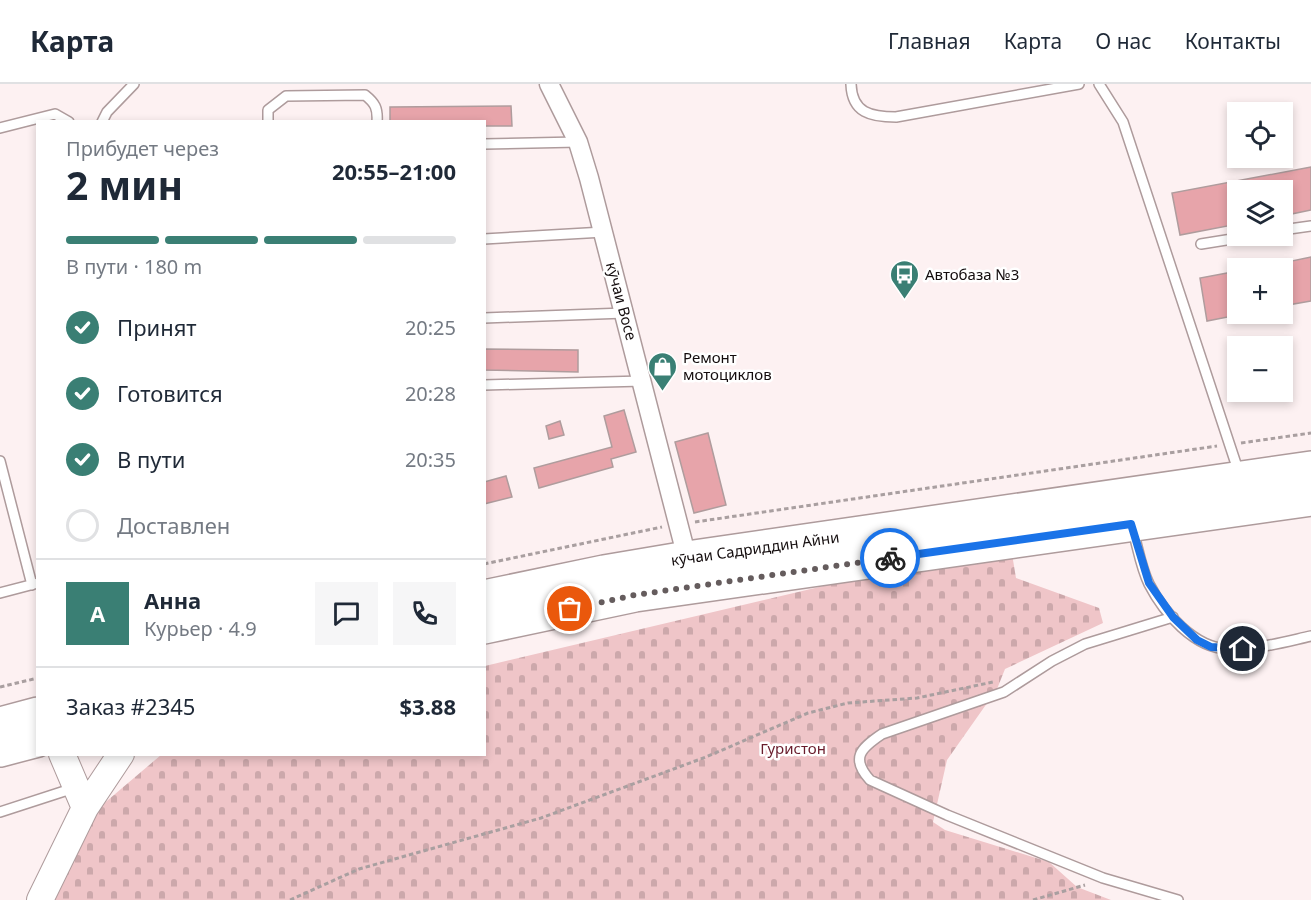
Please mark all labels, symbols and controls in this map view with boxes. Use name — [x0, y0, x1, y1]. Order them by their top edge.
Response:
text: Карта — [30, 22, 114, 60]
text: Главная — [888, 27, 971, 55]
text: Карта — [1004, 27, 1062, 55]
text: О нас — [1095, 27, 1152, 55]
text: Контакты — [1185, 27, 1281, 55]
map controls — [1227, 102, 1293, 402]
button: locate — [1227, 102, 1293, 168]
text: Прибудет через — [66, 135, 219, 162]
text: 20:55–21:00 — [332, 156, 456, 186]
text: 2 мин — [66, 158, 183, 211]
button: layers — [1227, 180, 1293, 246]
text: В пути · 180 m — [66, 253, 202, 280]
bus stop icon: Автобаза №3 — [888, 258, 920, 300]
button: + — [1227, 258, 1293, 324]
street label: кӯчаи Восе — [602, 260, 642, 342]
place label: Автобаза №3 — [925, 264, 1019, 284]
icon: check — [66, 311, 99, 344]
text: Принят — [117, 312, 197, 342]
text: 20:25 — [405, 314, 456, 341]
button: − — [1227, 336, 1293, 402]
place label: Ремонт мотоциклов — [683, 347, 772, 384]
shop icon: Ремонт мотоциклов — [646, 350, 678, 392]
icon: check — [66, 377, 99, 410]
text: Готовится — [117, 378, 223, 408]
text: 20:28 — [405, 380, 456, 407]
icon: check — [66, 443, 99, 476]
text: В пути — [117, 444, 185, 474]
text: 20:35 — [405, 446, 456, 473]
text: Доставлен — [117, 510, 230, 540]
street label: кӯчаи Садриддин Айни — [670, 526, 840, 570]
courier — [860, 528, 920, 588]
icon: bike — [874, 542, 907, 575]
button: chat — [315, 582, 378, 645]
button: phone — [393, 582, 456, 645]
pin — [544, 583, 595, 634]
text: Анна — [144, 585, 201, 615]
icon: bag — [553, 592, 586, 625]
text: А — [90, 598, 105, 628]
text: Курьер · 4.9 — [144, 615, 257, 642]
pin — [1217, 623, 1268, 674]
icon: home — [1226, 632, 1259, 665]
text: Заказ #2345 — [66, 691, 195, 721]
text: $3.88 — [399, 691, 456, 721]
park label: Гуристон — [760, 738, 826, 758]

